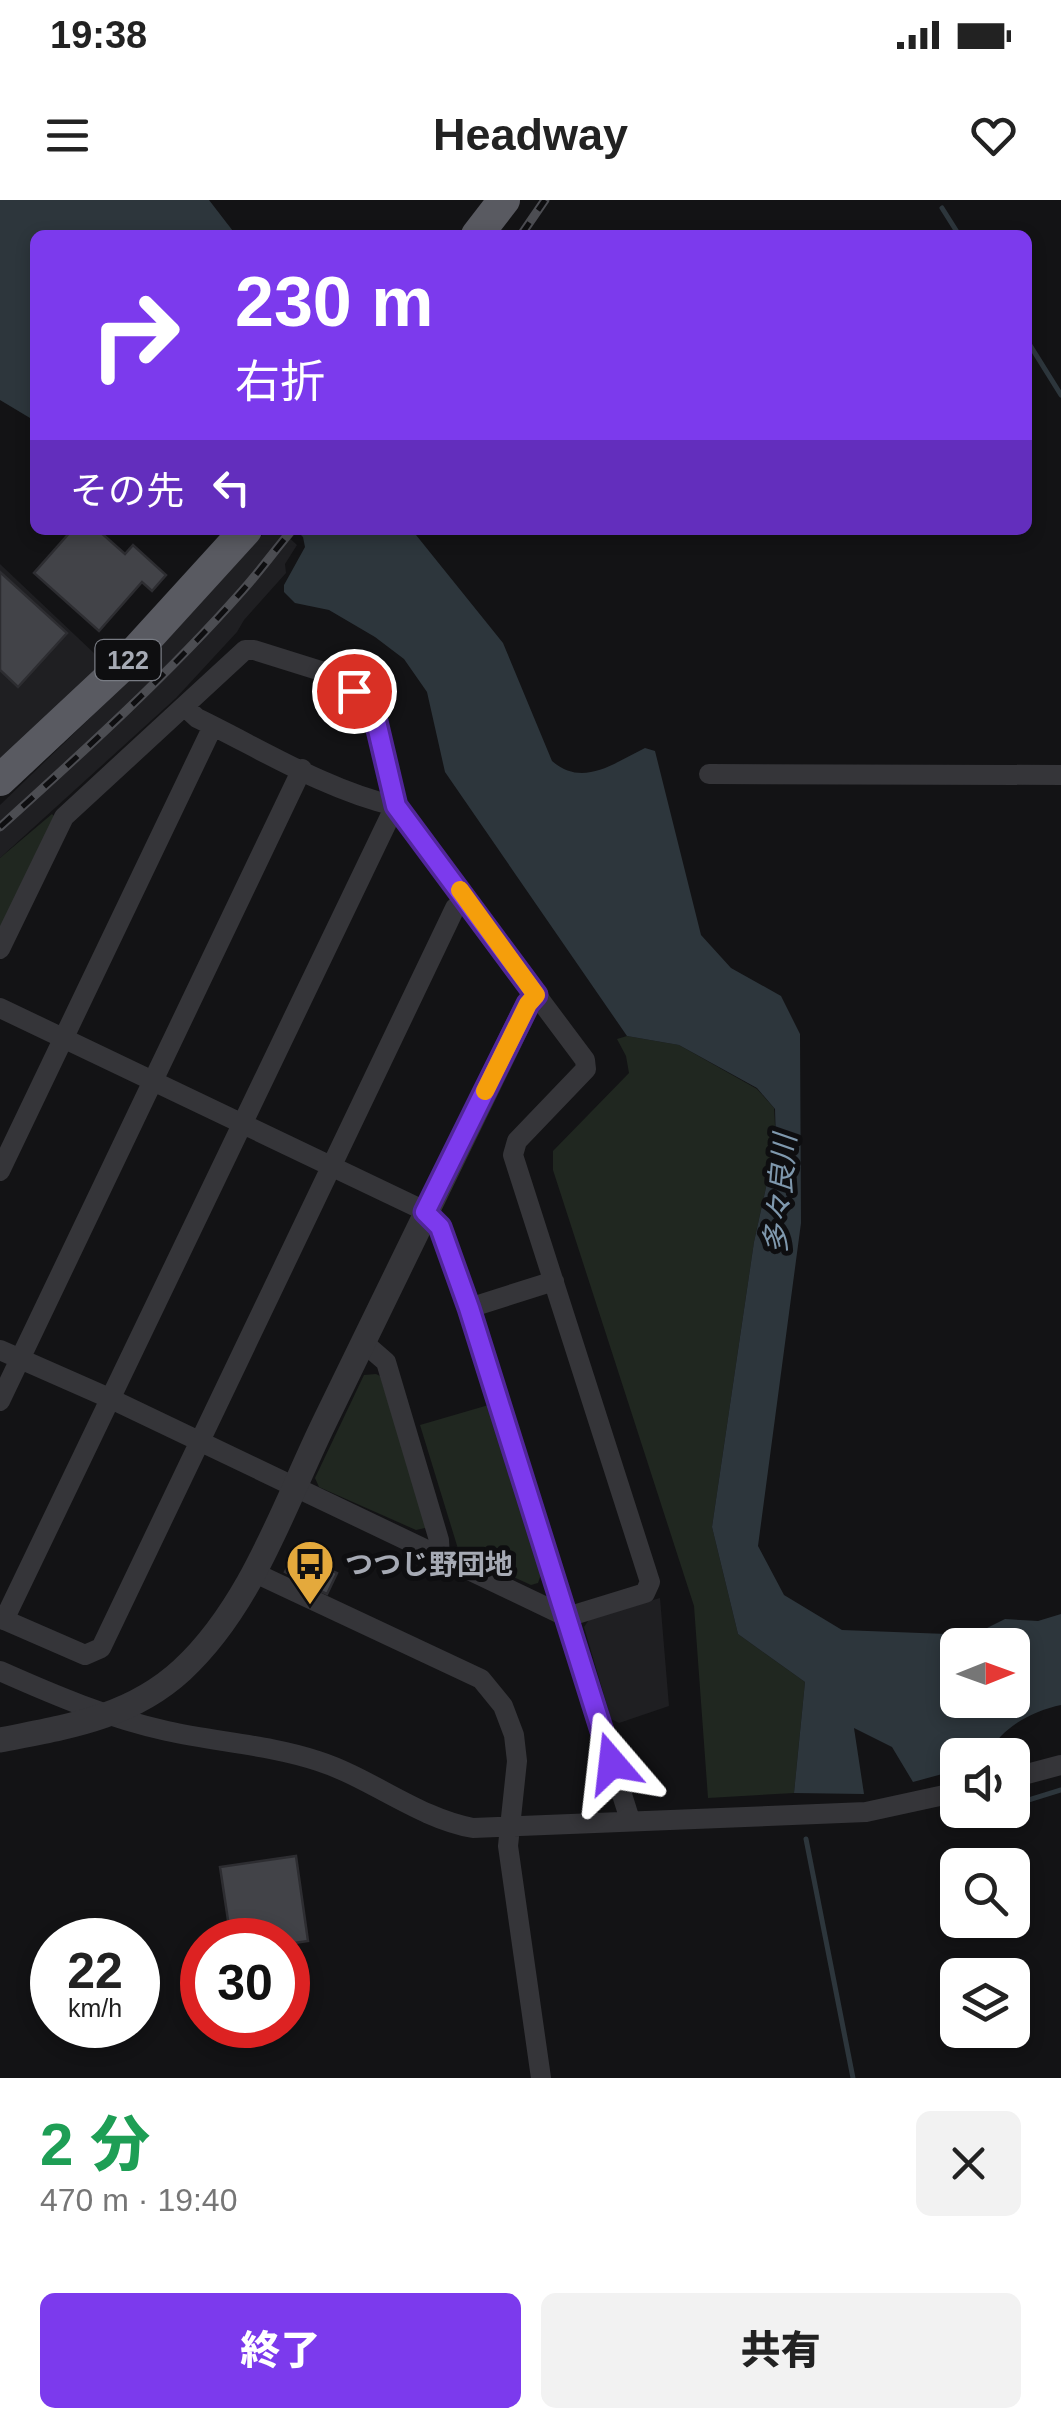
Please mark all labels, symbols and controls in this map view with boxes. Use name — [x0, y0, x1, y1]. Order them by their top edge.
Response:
text: 19:38 — [50, 14, 147, 56]
icon: menu — [40, 108, 95, 163]
icon: heart — [966, 108, 1021, 163]
text: Headway — [433, 109, 628, 160]
text: 230 m — [235, 263, 433, 341]
icon: right — [70, 270, 200, 400]
text: 右折 — [235, 356, 325, 407]
icon: left — [204, 460, 259, 515]
text: その先 — [70, 470, 184, 512]
road number: 122 — [96, 640, 160, 680]
pin — [312, 649, 397, 734]
icon: arrive — [327, 664, 382, 719]
water label: 多々良川 — [758, 1130, 802, 1255]
bus stop icon: つつじ野団地 — [284, 1538, 336, 1606]
place label: つつじ野団地 — [345, 1549, 513, 1580]
north arrow — [940, 1628, 1030, 1718]
map controls — [940, 1628, 1030, 2048]
position arrow — [560, 1711, 664, 1815]
button: sound — [940, 1738, 1030, 1828]
button: search — [940, 1848, 1030, 1938]
speed limit sign: 30 — [180, 1918, 310, 2048]
text: 22 — [67, 1943, 123, 1999]
button: layers — [940, 1958, 1030, 2048]
text: km/h — [68, 1994, 122, 2022]
text: 2 分 — [40, 2111, 150, 2178]
button: close — [916, 2111, 1021, 2216]
text: 470 m · 19:40 — [40, 2182, 237, 2218]
button: 終了 — [40, 2293, 521, 2408]
button: 共有 — [541, 2293, 1021, 2408]

